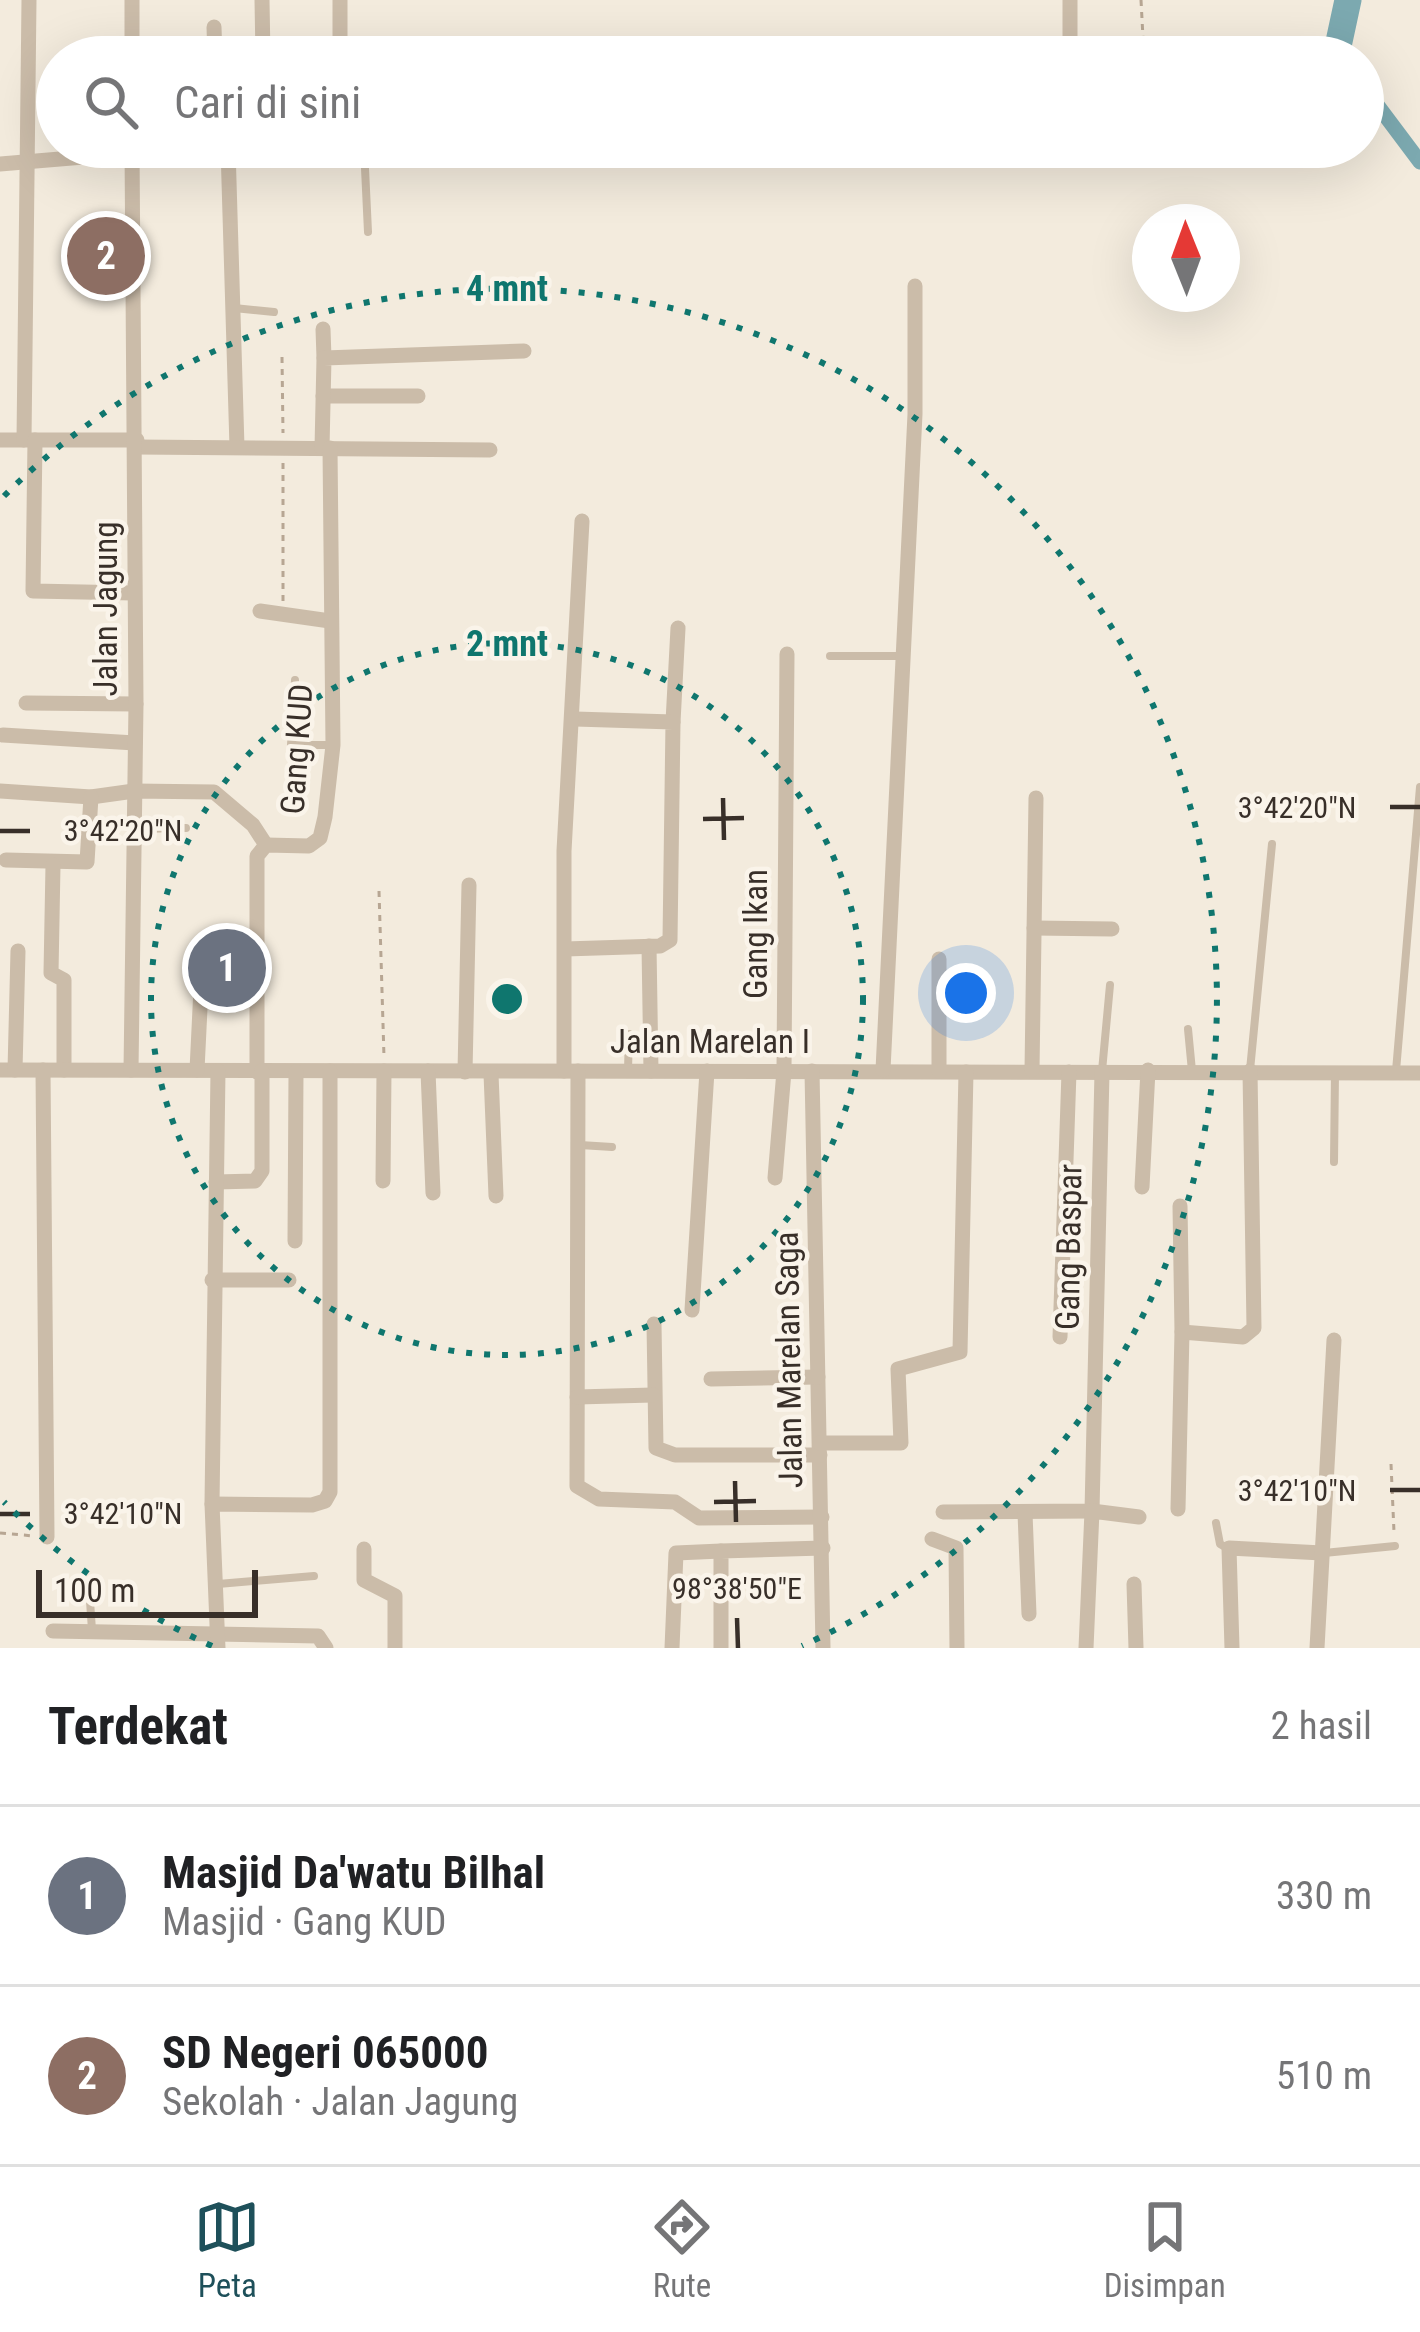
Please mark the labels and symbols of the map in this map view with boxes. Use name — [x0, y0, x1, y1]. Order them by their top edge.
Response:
north arrow — [1132, 204, 1240, 312]
pin: 2 — [67, 211, 145, 301]
text: 4 mnt — [466, 268, 548, 310]
street label: Jalan Jagung — [86, 522, 125, 696]
text: 2 mnt — [466, 623, 548, 665]
street label: Gang KUD — [272, 683, 321, 815]
text: 3°42'20"N — [1238, 790, 1356, 825]
text: 3°42'20"N — [64, 813, 182, 848]
street label: Gang Ikan — [736, 869, 775, 999]
pin: 1 — [188, 923, 266, 1013]
your location — [936, 963, 996, 1023]
centre of rings — [486, 978, 528, 1020]
street label: Jalan Marelan I — [610, 1022, 810, 1061]
street label: Gang Baspar — [1048, 1164, 1089, 1330]
street label: Jalan Marelan Saga — [767, 1231, 810, 1489]
text: 3°42'10"N — [1238, 1473, 1356, 1508]
text: 3°42'10"N — [64, 1496, 182, 1531]
scale bar — [36, 1564, 258, 1617]
text: 98°38'50"E — [672, 1571, 802, 1606]

